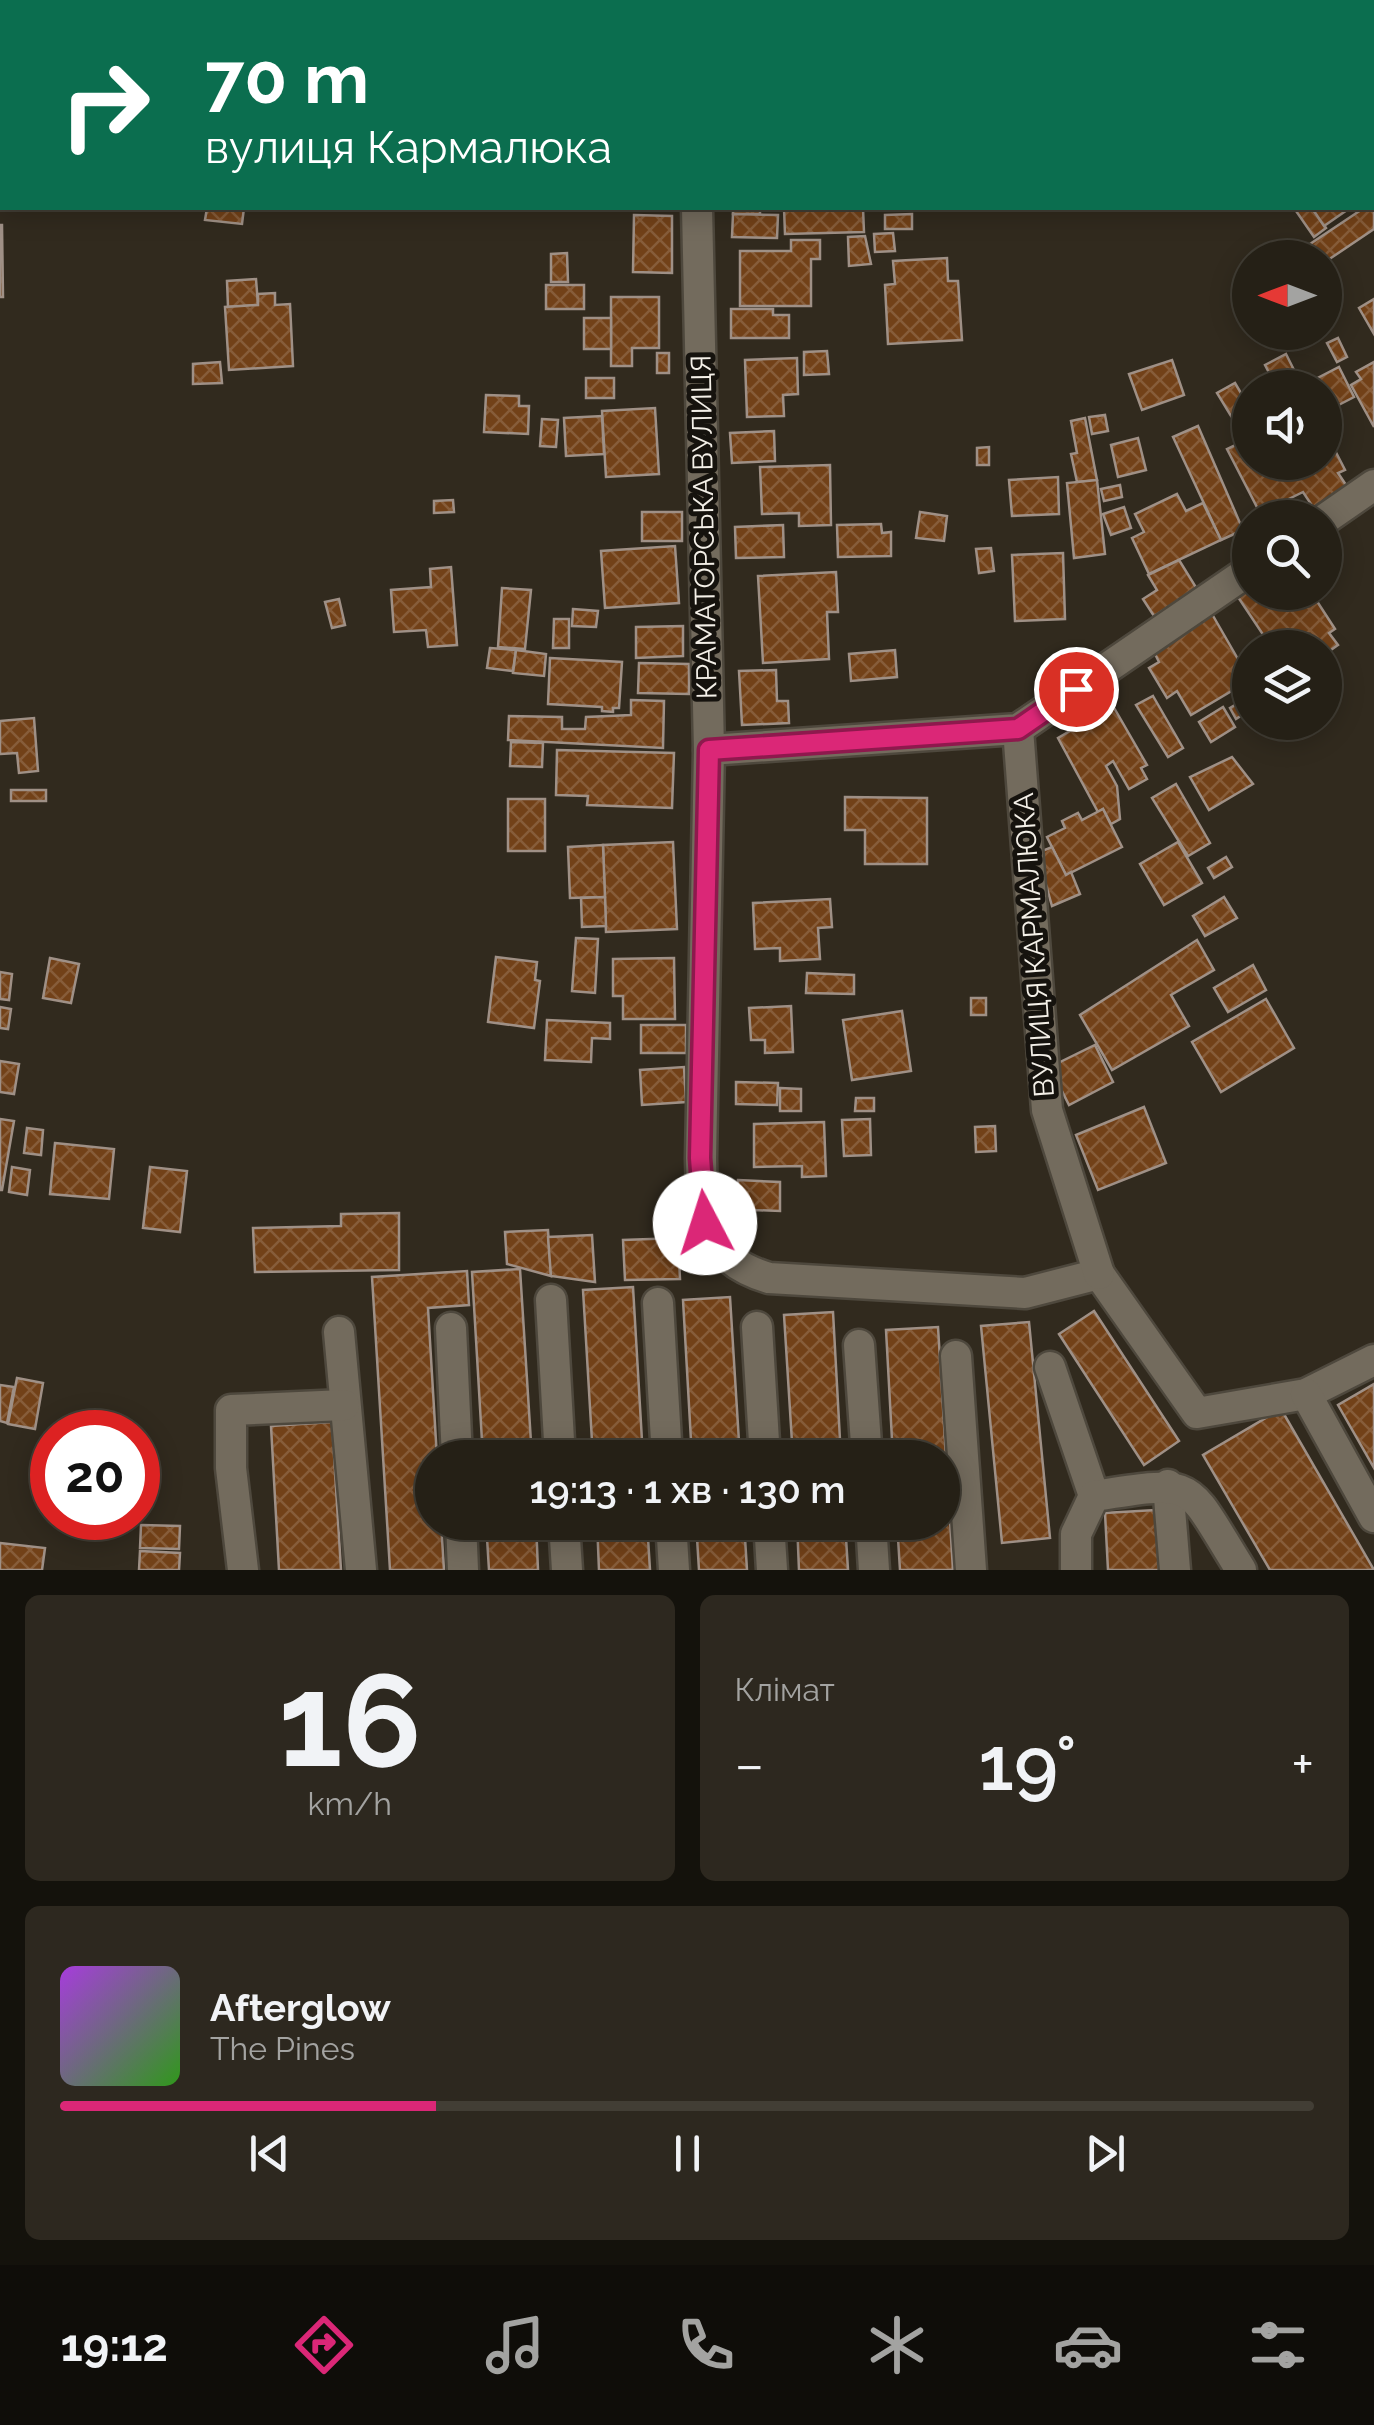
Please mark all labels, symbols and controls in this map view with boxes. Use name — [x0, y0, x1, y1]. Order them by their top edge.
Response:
text: 70 m — [205, 37, 369, 119]
icon: right — [40, 40, 170, 170]
text: вулиця Кармалюка — [205, 121, 612, 174]
north arrow — [1232, 240, 1342, 350]
map controls — [1232, 240, 1342, 740]
street label: КРАМАТОРСЬКА ВУЛИЦЯ — [684, 355, 724, 699]
button: sound — [1232, 370, 1342, 480]
button: search — [1232, 500, 1342, 610]
button: layers — [1232, 630, 1342, 740]
pin — [1034, 647, 1119, 732]
icon: arrive — [1049, 662, 1104, 717]
street label: ВУЛИЦЯ КАРМАЛЮКА — [1007, 792, 1061, 1098]
position arrow — [653, 1171, 757, 1275]
speed limit sign: 20 — [30, 1410, 160, 1540]
text: 19:13 · 1 хв · 130 m — [529, 1467, 846, 1512]
text: 16 — [278, 1644, 421, 1796]
text: Клімат — [735, 1671, 835, 1708]
text: 19° — [979, 1719, 1077, 1808]
text: − — [735, 1732, 764, 1797]
text: + — [1291, 1732, 1314, 1797]
text: km/h — [308, 1785, 392, 1822]
text: Afterglow — [210, 1985, 391, 2030]
text: The Pines — [210, 2030, 355, 2067]
icon: previous — [242, 2126, 297, 2181]
icon: pause — [660, 2126, 715, 2181]
icon: next — [1078, 2126, 1133, 2181]
icon: directions — [289, 2310, 359, 2380]
icon: music — [480, 2310, 550, 2380]
icon: phone — [671, 2310, 741, 2380]
icon: climate — [862, 2310, 932, 2380]
icon: car — [1053, 2310, 1123, 2380]
icon: filters — [1243, 2310, 1313, 2380]
text: 19:12 — [60, 2319, 168, 2372]

